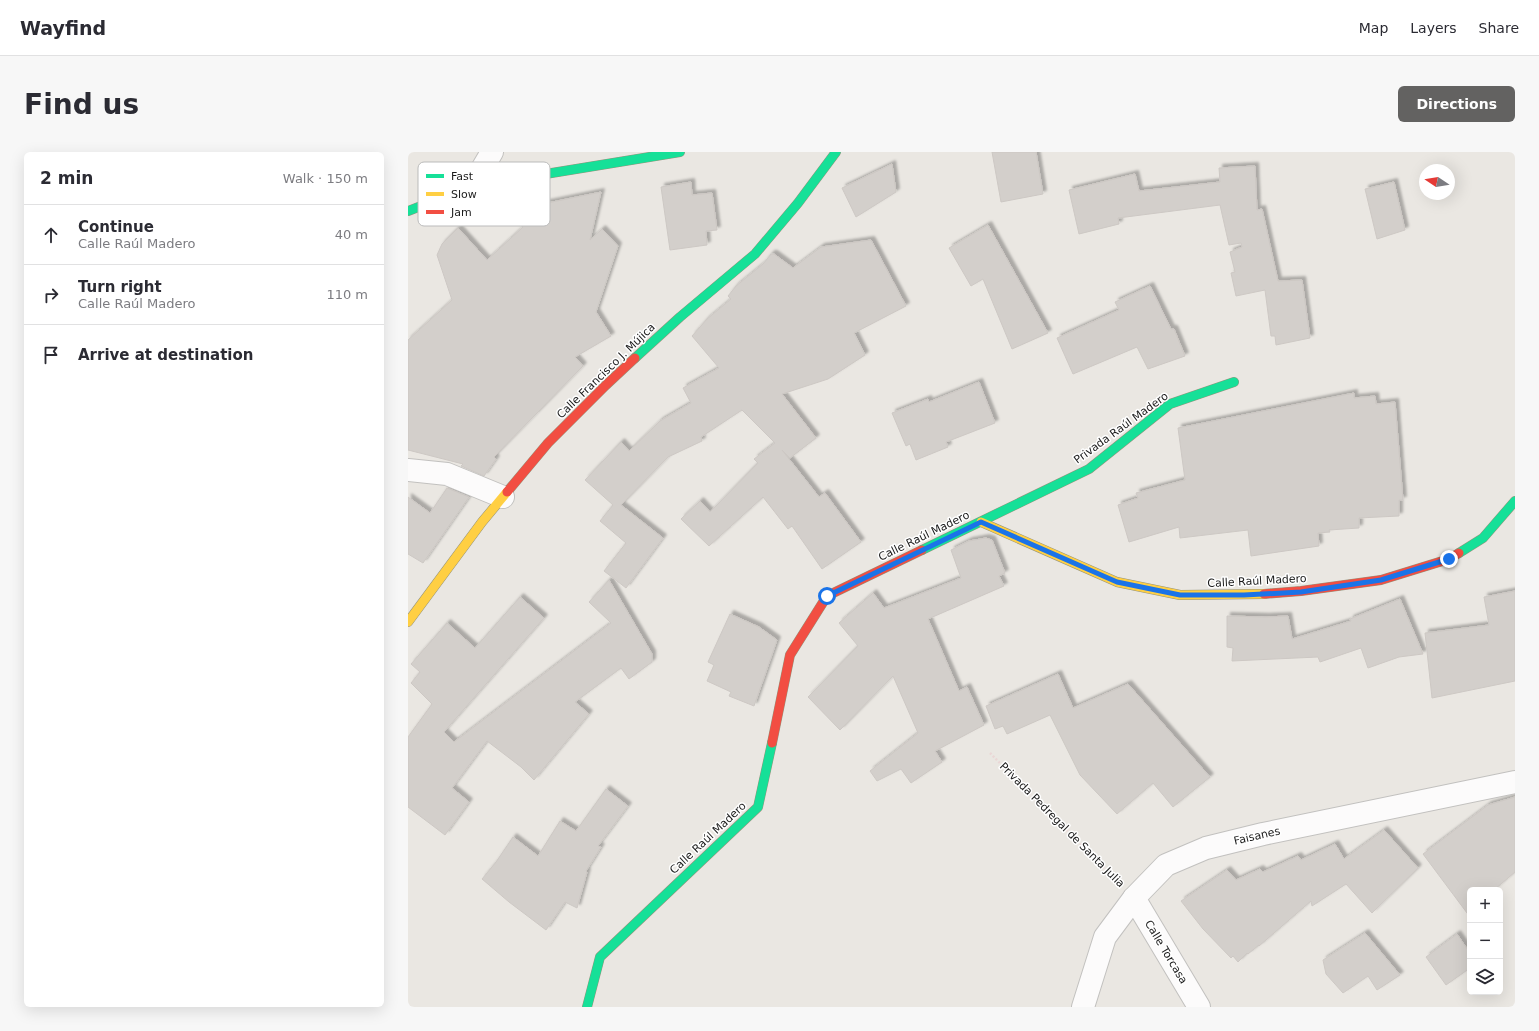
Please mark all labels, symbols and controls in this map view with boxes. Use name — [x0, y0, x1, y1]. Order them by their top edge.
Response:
text: Wayfind — [20, 17, 106, 39]
text: Map — [1359, 20, 1388, 36]
text: Layers — [1410, 20, 1457, 36]
text: Share — [1479, 20, 1519, 36]
button: Directions — [1398, 86, 1515, 122]
text: Find us — [24, 88, 139, 121]
legend — [418, 162, 550, 226]
north arrow — [1419, 164, 1455, 200]
text: 2 min — [40, 168, 93, 188]
text: Fast — [451, 170, 474, 183]
text: Walk · 150 m — [283, 171, 368, 186]
text: Slow — [451, 188, 477, 201]
text: Jam — [450, 206, 472, 219]
text: Continue — [78, 218, 154, 236]
icon: ahead — [40, 224, 62, 246]
text: 40 m — [335, 227, 368, 242]
text: Calle Raúl Madero — [78, 236, 196, 251]
text: Turn right — [78, 278, 162, 296]
icon: right — [40, 284, 62, 306]
text: 110 m — [326, 287, 368, 302]
text: Calle Raúl Madero — [78, 296, 196, 311]
street label: Calle Francisco J. Mújica — [554, 321, 658, 421]
icon: arrive — [40, 344, 62, 366]
text: Arrive at destination — [78, 346, 253, 364]
street label: Privada Raúl Madero — [1071, 389, 1171, 467]
street label: Calle Raúl Madero — [876, 508, 972, 564]
route end — [1440, 550, 1458, 568]
street label: Calle Raúl Madero — [1207, 572, 1307, 590]
route start — [818, 587, 836, 605]
street label: Privada Pedregal de Santa Julia — [997, 760, 1127, 890]
street label: Calle Raúl Madero — [667, 799, 749, 877]
street label: Faisanes — [1233, 824, 1282, 848]
map controls — [1467, 887, 1503, 995]
button: + — [1467, 887, 1503, 923]
street label: Calle Torcasa — [1142, 918, 1190, 986]
button: − — [1467, 923, 1503, 959]
button: layers — [1467, 959, 1503, 995]

